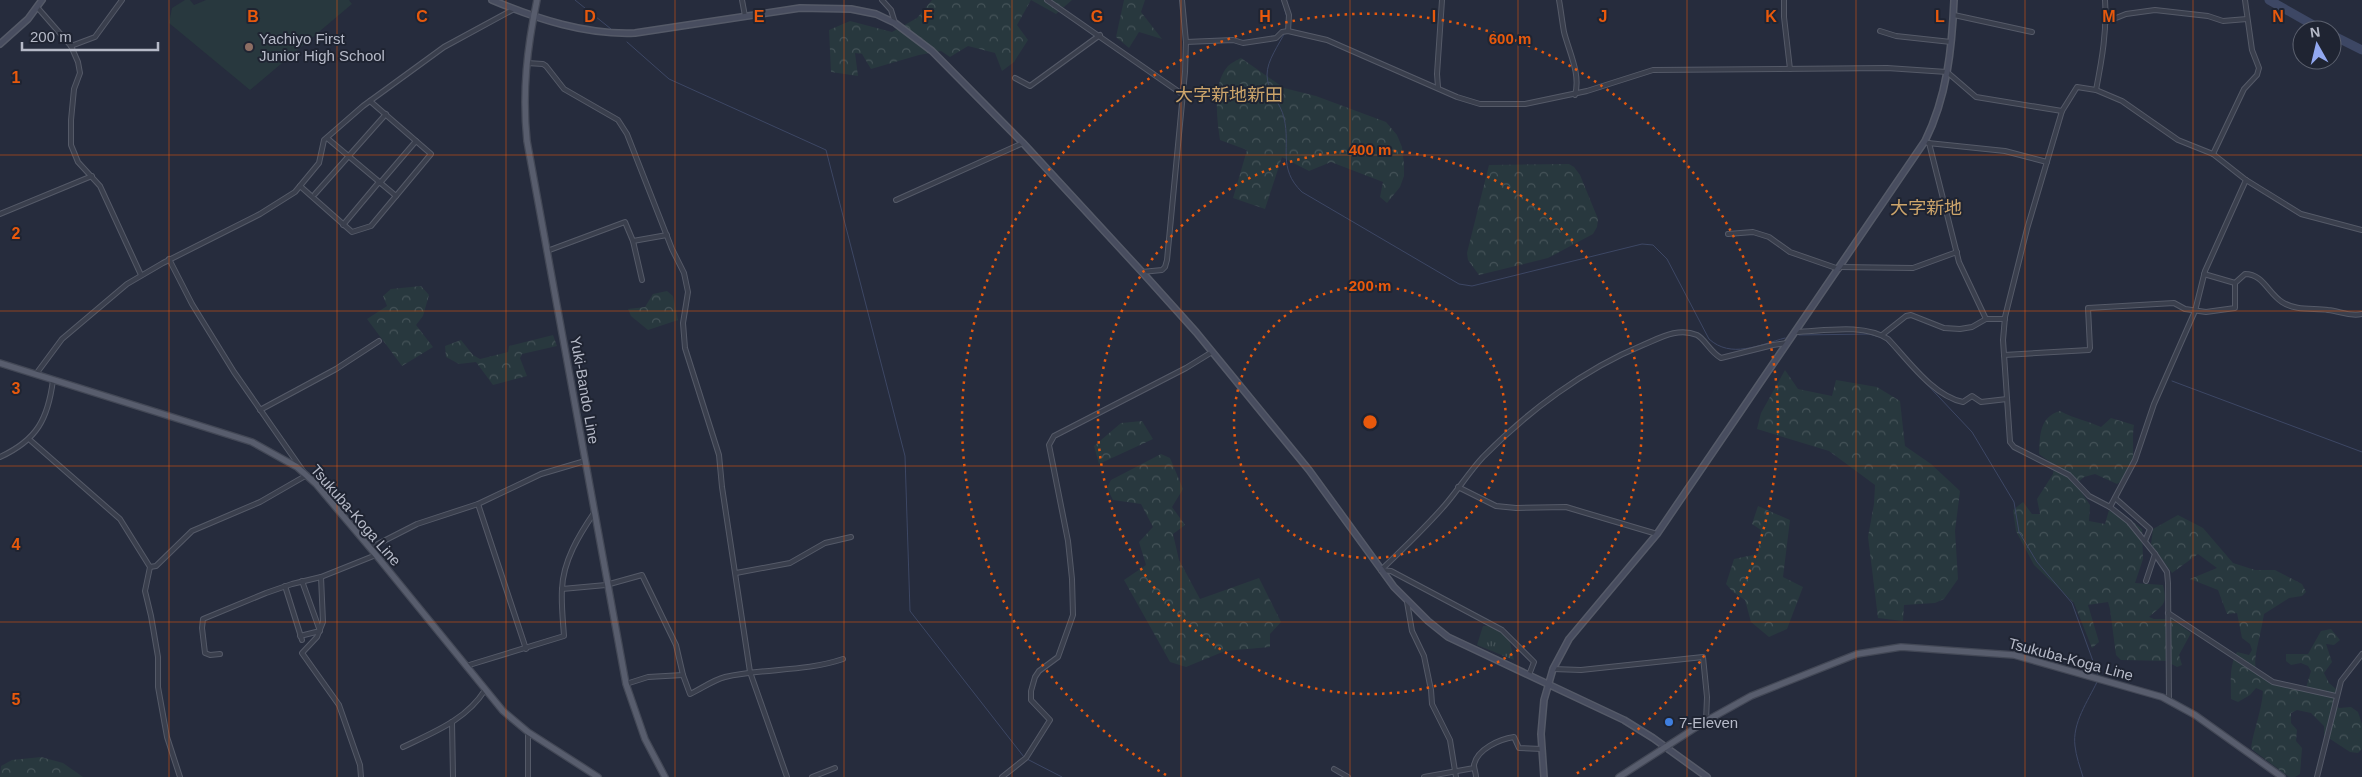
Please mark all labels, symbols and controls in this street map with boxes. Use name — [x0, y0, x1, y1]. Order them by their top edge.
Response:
text: B — [247, 8, 259, 25]
text: C — [416, 8, 428, 25]
text: D — [584, 8, 596, 25]
text: E — [754, 8, 765, 25]
text: F — [923, 8, 933, 25]
text: G — [1091, 8, 1103, 25]
text: H — [1259, 8, 1271, 25]
text: I — [1432, 8, 1436, 25]
text: J — [1599, 8, 1607, 25]
text: K — [1765, 8, 1777, 25]
text: L — [1935, 8, 1945, 25]
text: M — [2102, 8, 2116, 25]
text: N — [2272, 8, 2284, 25]
scale bar — [22, 20, 159, 52]
north arrow — [2292, 20, 2342, 70]
text: N — [2309, 23, 2321, 41]
text: 200 m — [30, 28, 72, 45]
place label: Yachiyo First Junior High School — [259, 30, 385, 64]
text: 600 m — [1489, 30, 1531, 47]
marker: Yachiyo First Junior High School — [243, 41, 255, 53]
text: 1 — [12, 69, 21, 86]
district label: 大字新地新田 — [1175, 85, 1283, 105]
text: 400 m — [1349, 141, 1391, 158]
district label: 大字新地 — [1890, 198, 1962, 218]
text: 2 — [12, 225, 21, 242]
text: 200 m — [1349, 277, 1391, 294]
street label: Yuki-Bando Line — [567, 335, 603, 445]
text: 3 — [12, 380, 21, 397]
centre of rings — [1361, 413, 1379, 431]
street label: Tsukuba-Koga Line — [307, 461, 405, 569]
text: 4 — [12, 536, 21, 553]
street label: Tsukuba-Koga Line — [2007, 634, 2135, 684]
text: 5 — [12, 691, 21, 708]
place label: 7-Eleven — [1679, 714, 1738, 731]
marker: 7-Eleven — [1663, 716, 1675, 728]

